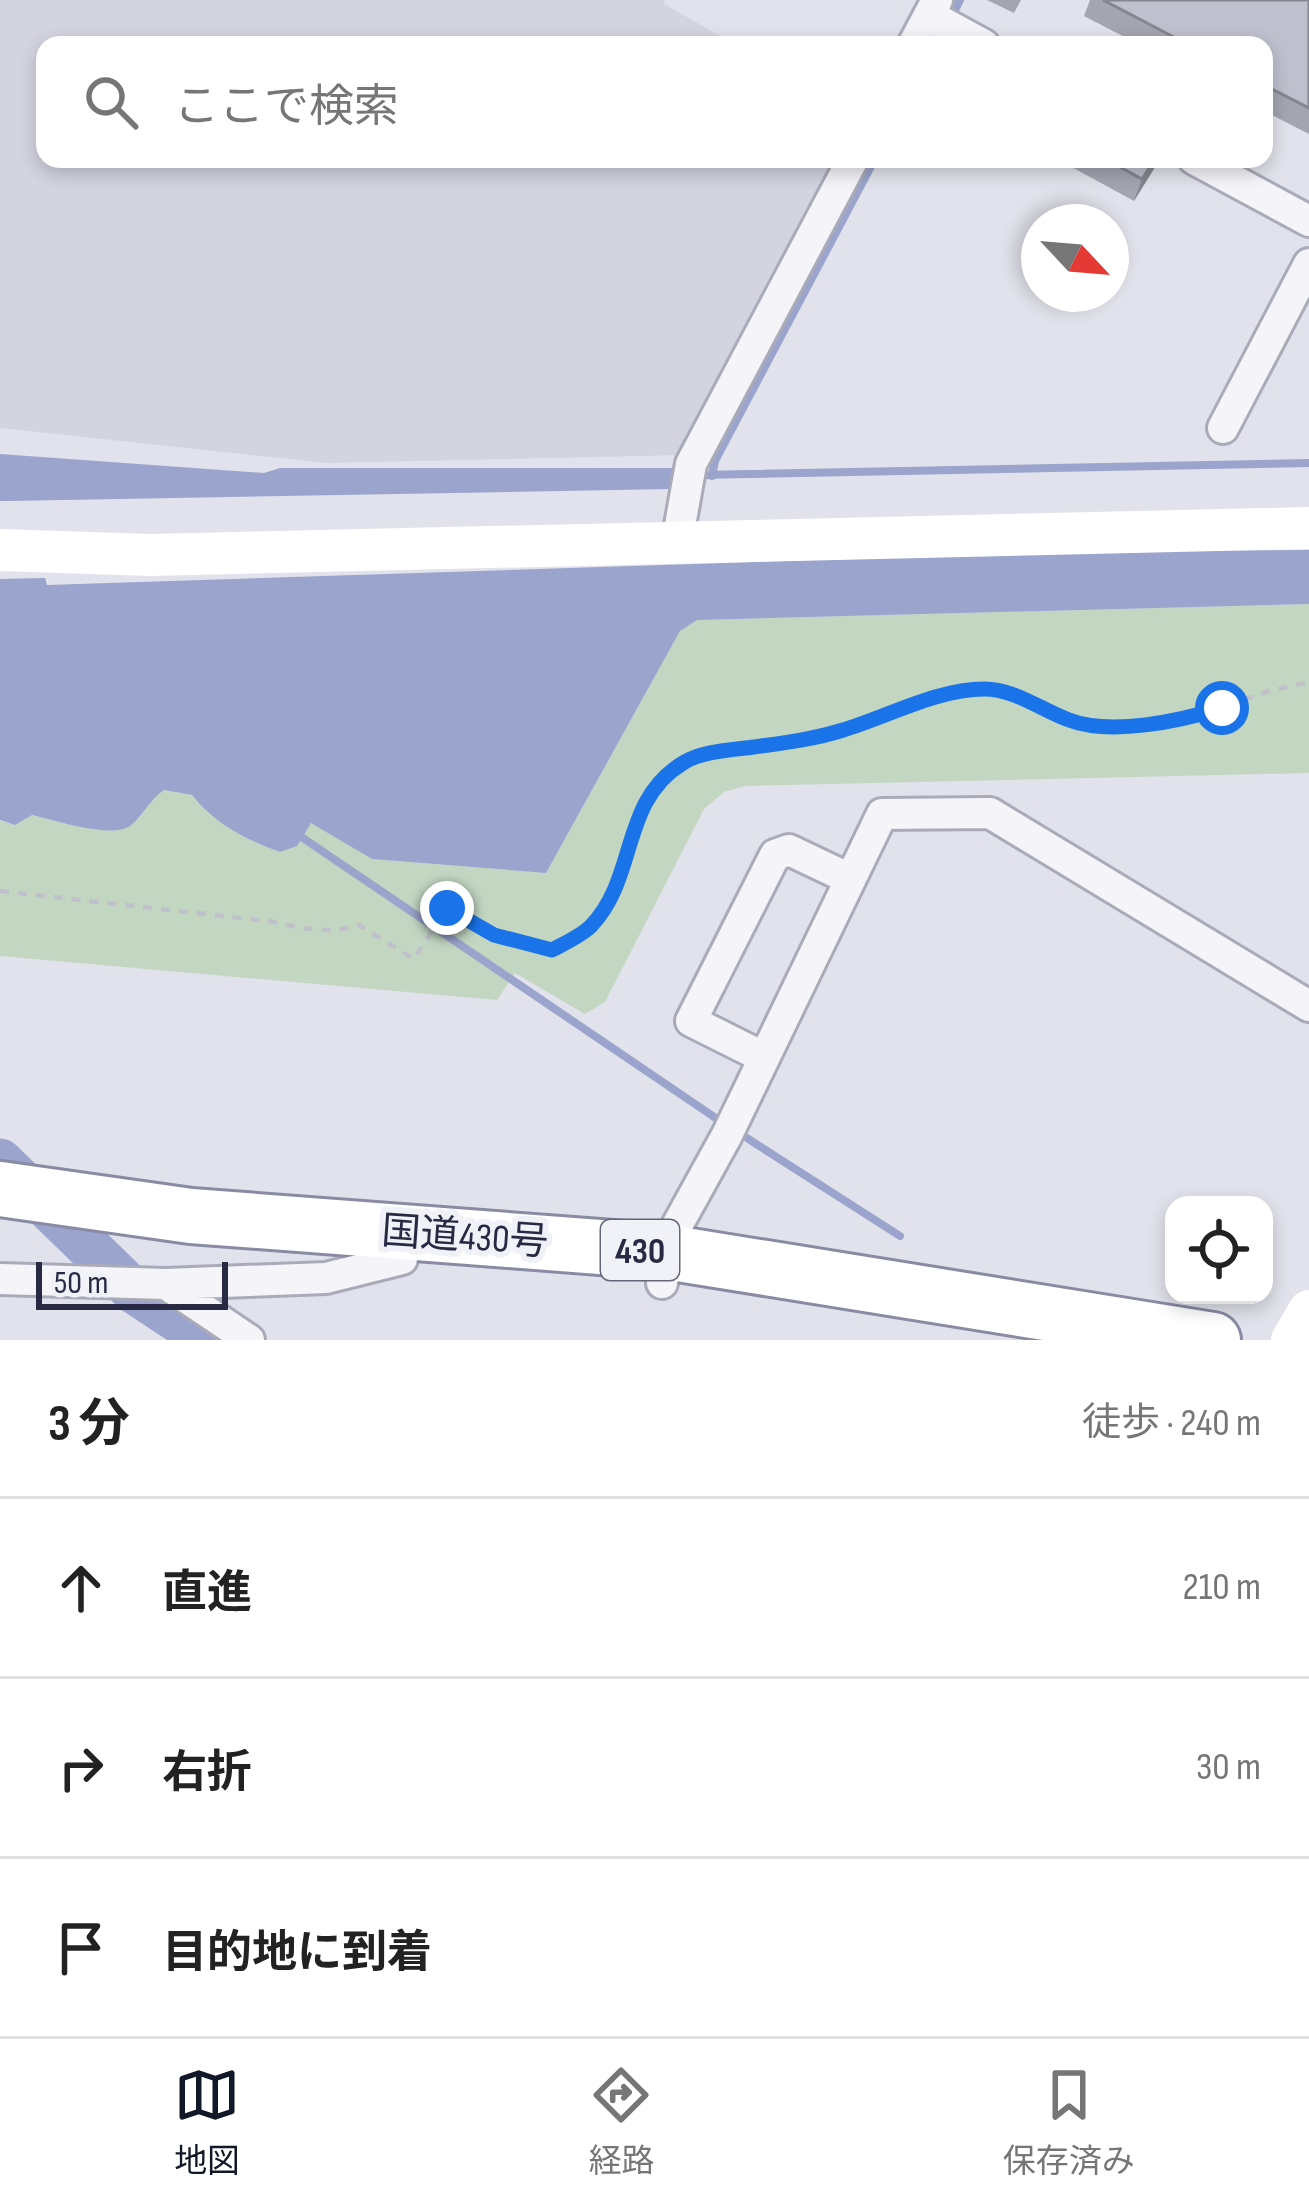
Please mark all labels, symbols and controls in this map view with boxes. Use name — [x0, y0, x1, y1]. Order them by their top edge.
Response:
search box — [36, 36, 1273, 168]
icon: search — [78, 69, 144, 135]
text: ここで検索 — [174, 80, 399, 135]
north arrow — [1021, 204, 1129, 312]
route start — [1195, 681, 1249, 735]
route end — [420, 881, 474, 935]
map controls — [1165, 1196, 1273, 1304]
button: locate — [1165, 1196, 1273, 1304]
street label: 国道430号 — [380, 1208, 550, 1267]
road number: 430 — [601, 1220, 679, 1280]
scale bar — [36, 1256, 228, 1309]
text: 50 m — [54, 1263, 108, 1303]
text: 3 分 — [48, 1394, 130, 1455]
text: 徒歩 · 240 m — [1082, 1400, 1261, 1447]
icon: ahead — [48, 1555, 114, 1621]
text: 210 m — [1183, 1564, 1261, 1611]
text: 直進 — [162, 1566, 252, 1621]
icon: right — [48, 1735, 114, 1801]
text: 30 m — [1196, 1744, 1261, 1791]
text: 右折 — [162, 1746, 252, 1801]
icon: arrive — [48, 1915, 114, 1981]
text: 目的地に到着 — [162, 1926, 432, 1981]
tab: 地図 — [174, 2062, 240, 2182]
tab: 経路 — [588, 2062, 654, 2182]
tab: 保存済み — [1003, 2062, 1135, 2182]

